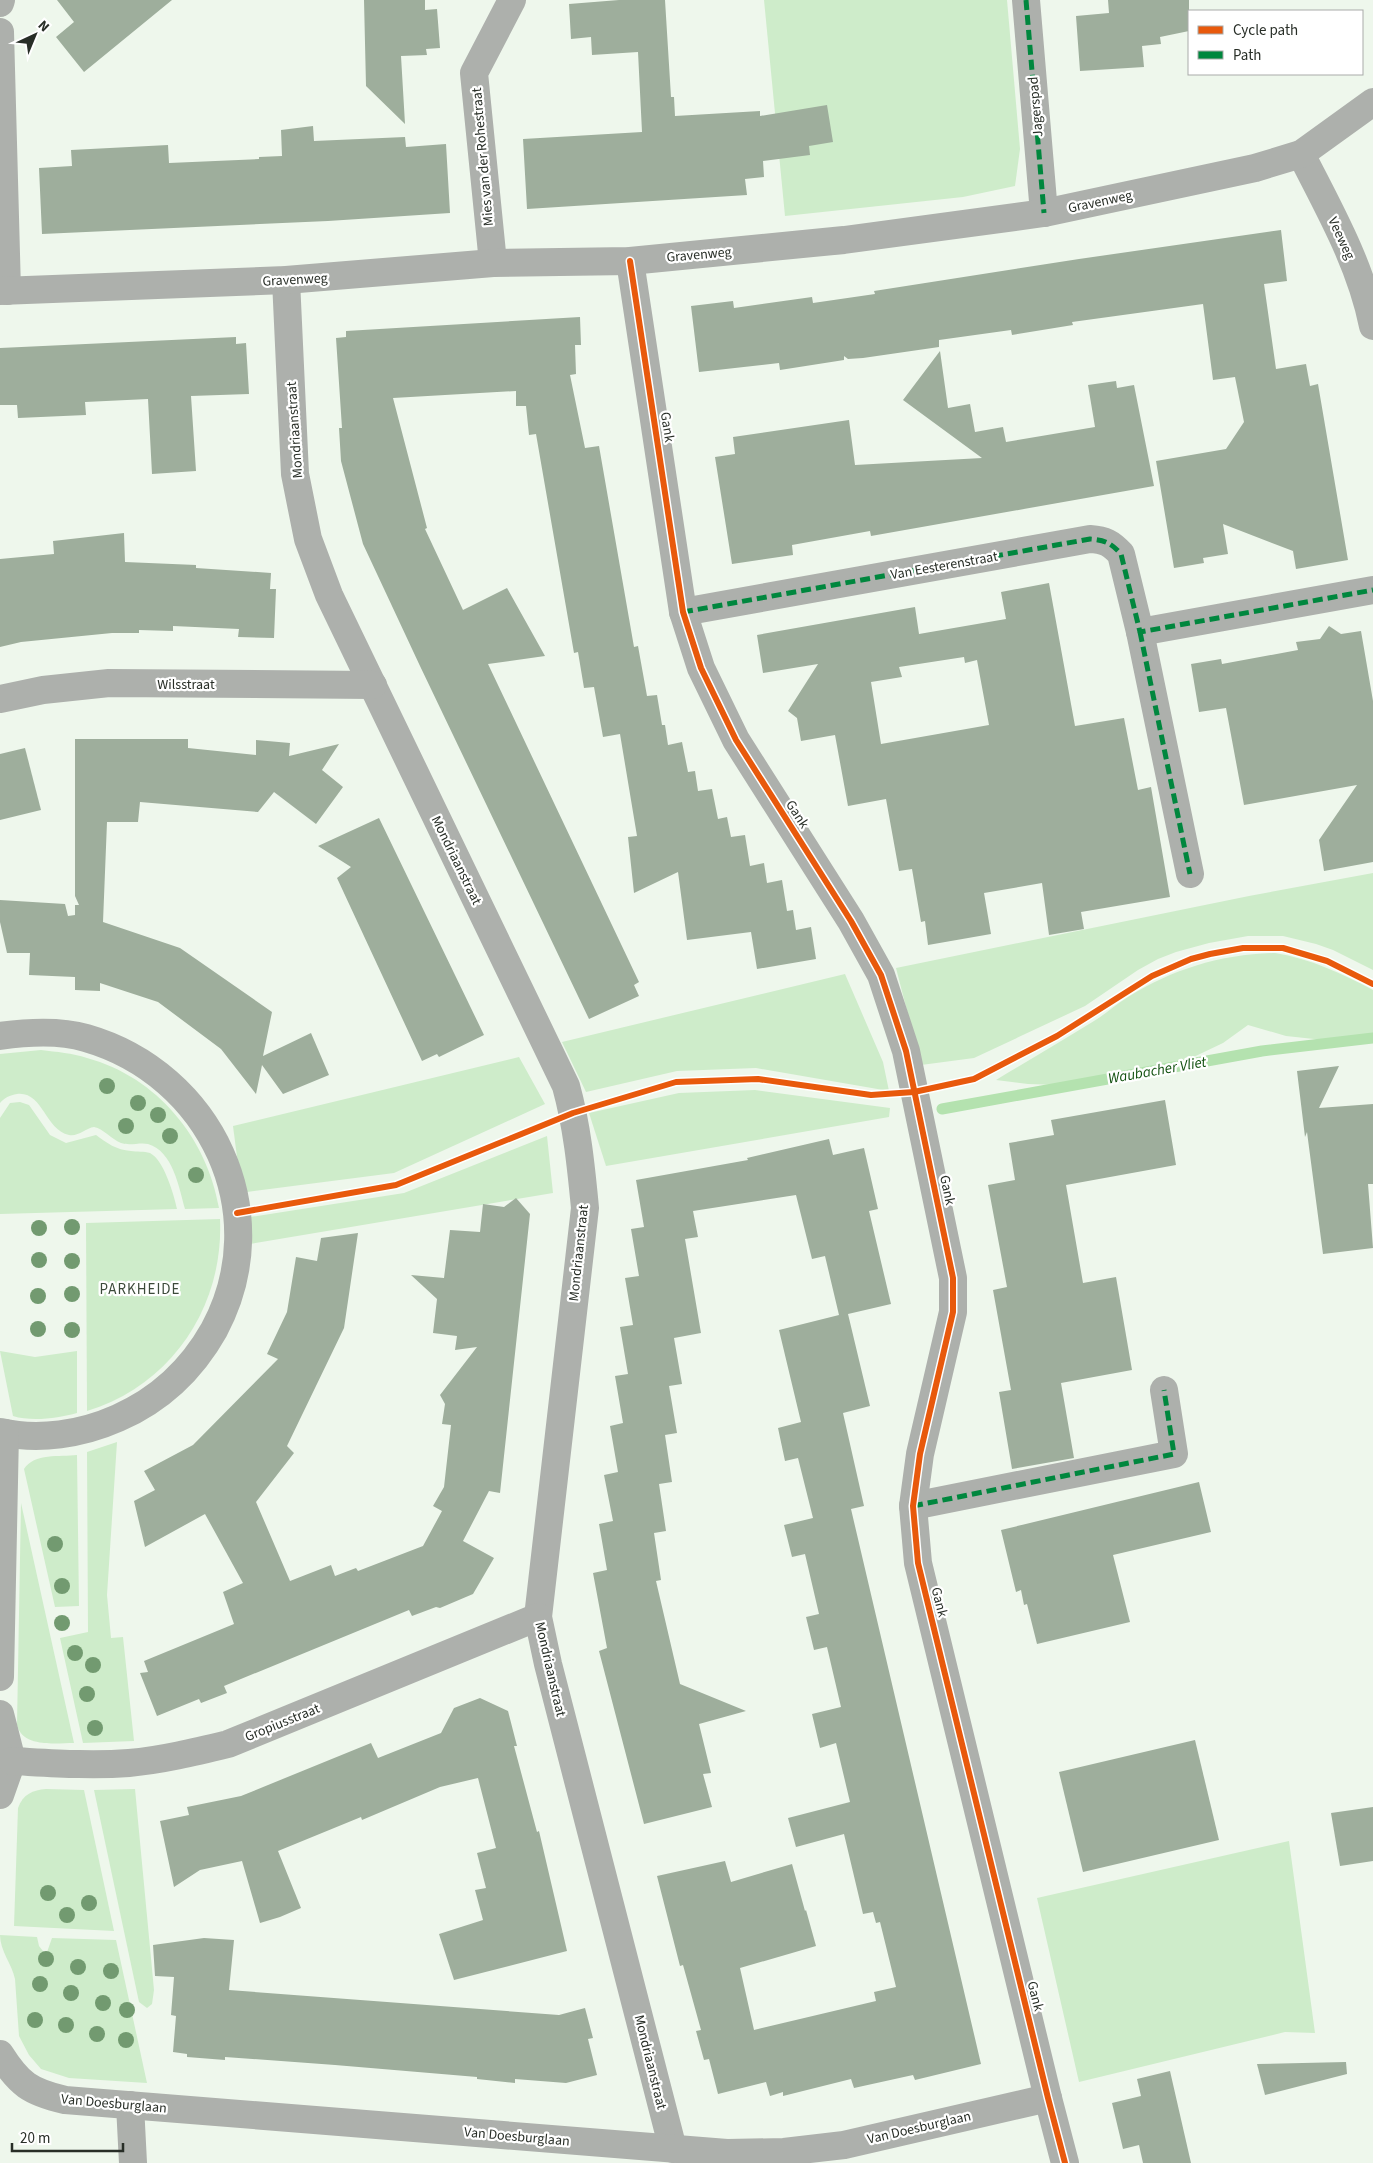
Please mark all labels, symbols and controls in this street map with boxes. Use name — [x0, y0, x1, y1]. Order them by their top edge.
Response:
north arrow — [10, 10, 60, 60]
legend — [1188, 10, 1363, 75]
text: N — [33, 16, 54, 37]
text: Cycle path — [1233, 20, 1298, 41]
text: Path — [1233, 45, 1261, 66]
street label: Jagerspad — [1023, 76, 1049, 138]
street label: Mies van der Rohestraat — [467, 87, 499, 227]
street label: Gravenweg — [1066, 185, 1134, 219]
street label: Veeweg — [1323, 214, 1360, 263]
street label: Gravenweg — [666, 242, 732, 268]
street label: Gravenweg — [262, 268, 328, 292]
street label: Mondriaanstraat — [282, 381, 308, 479]
street label: Gank — [655, 411, 679, 444]
street label: Van Eesterenstraat — [889, 547, 1000, 585]
street label: Wilsstraat — [157, 675, 215, 695]
street label: Gank — [781, 796, 814, 833]
street label: Mondriaanstraat — [426, 813, 486, 909]
water label: Waubacher Vliet — [1106, 1051, 1209, 1089]
street label: Gank — [934, 1173, 960, 1207]
street label: Mondriaanstraat — [564, 1204, 594, 1302]
district label: PARKHEIDE — [100, 1279, 180, 1300]
street label: Gank — [926, 1585, 952, 1619]
street label: Mondriaanstraat — [529, 1620, 571, 1719]
street label: Gropiusstraat — [242, 1699, 323, 1747]
street label: Gank — [1022, 1979, 1048, 2013]
street label: Mondriaanstraat — [629, 2013, 672, 2112]
street label: Van Doesburglaan — [60, 2089, 168, 2119]
street label: Van Doesburglaan — [865, 2106, 973, 2150]
scale bar — [12, 2120, 124, 2152]
street label: Van Doesburglaan — [463, 2122, 571, 2152]
text: 20 m — [20, 2128, 50, 2149]

